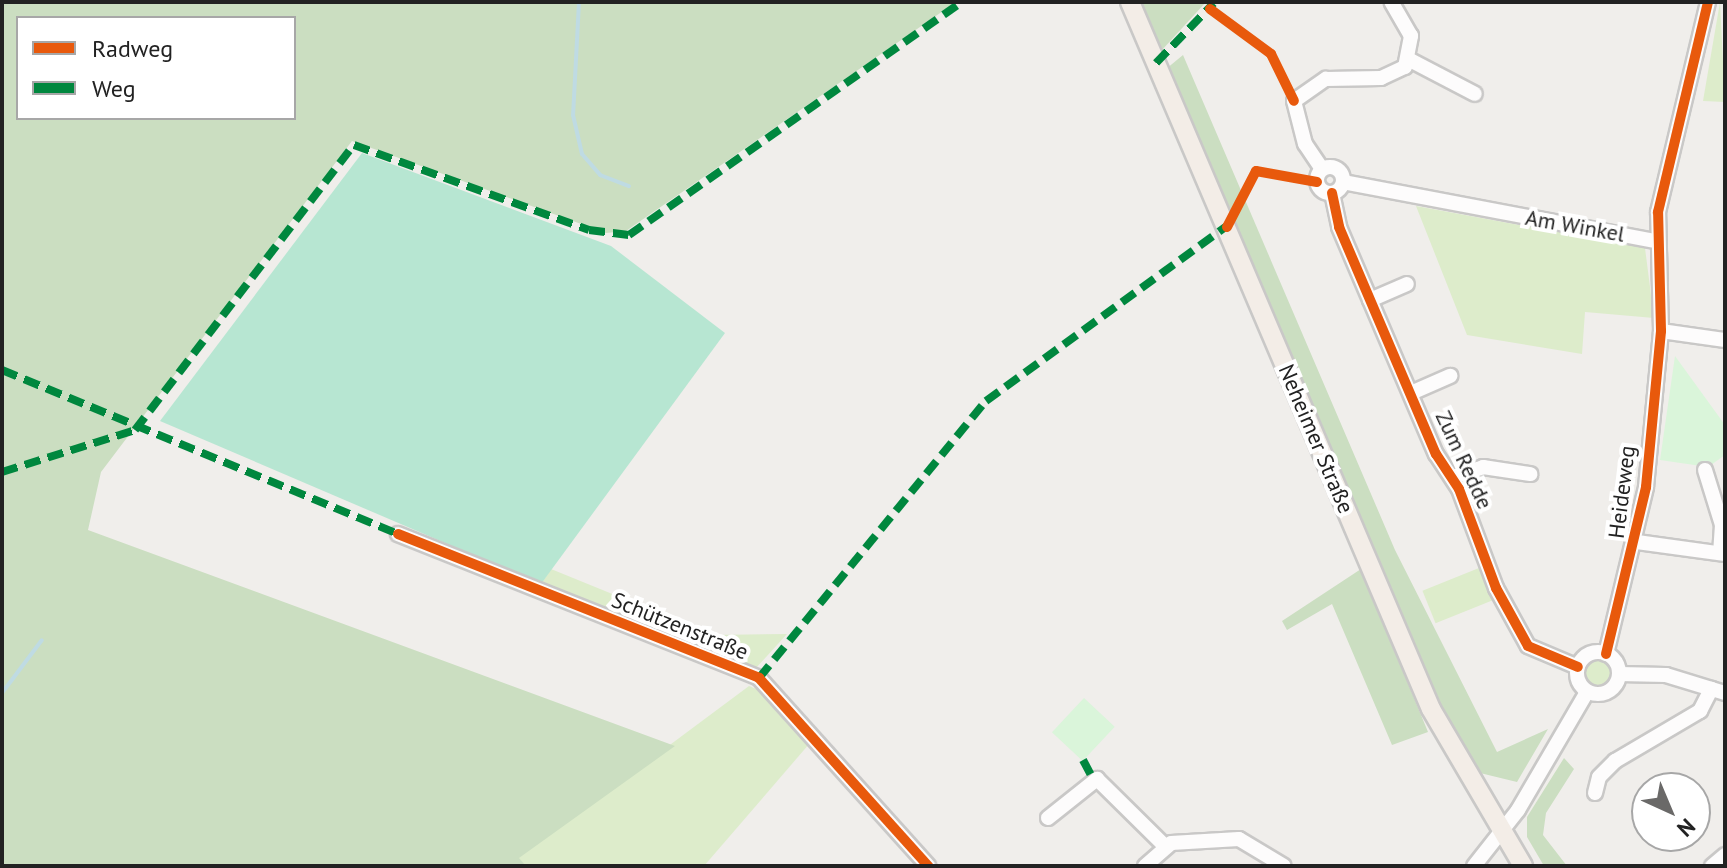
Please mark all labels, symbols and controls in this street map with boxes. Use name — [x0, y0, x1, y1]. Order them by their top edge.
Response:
legend — [16, 16, 296, 120]
text: Radweg — [92, 33, 173, 64]
text: Weg — [92, 73, 136, 104]
street label: Am Winkel — [1523, 204, 1627, 248]
street label: Neheimer Straße — [1273, 361, 1359, 517]
street label: Zum Redde — [1430, 407, 1498, 513]
street label: Heideweg — [1603, 444, 1641, 540]
street label: Schützenstraße — [608, 587, 752, 665]
north arrow — [1631, 772, 1711, 852]
text: N — [1671, 813, 1701, 843]

